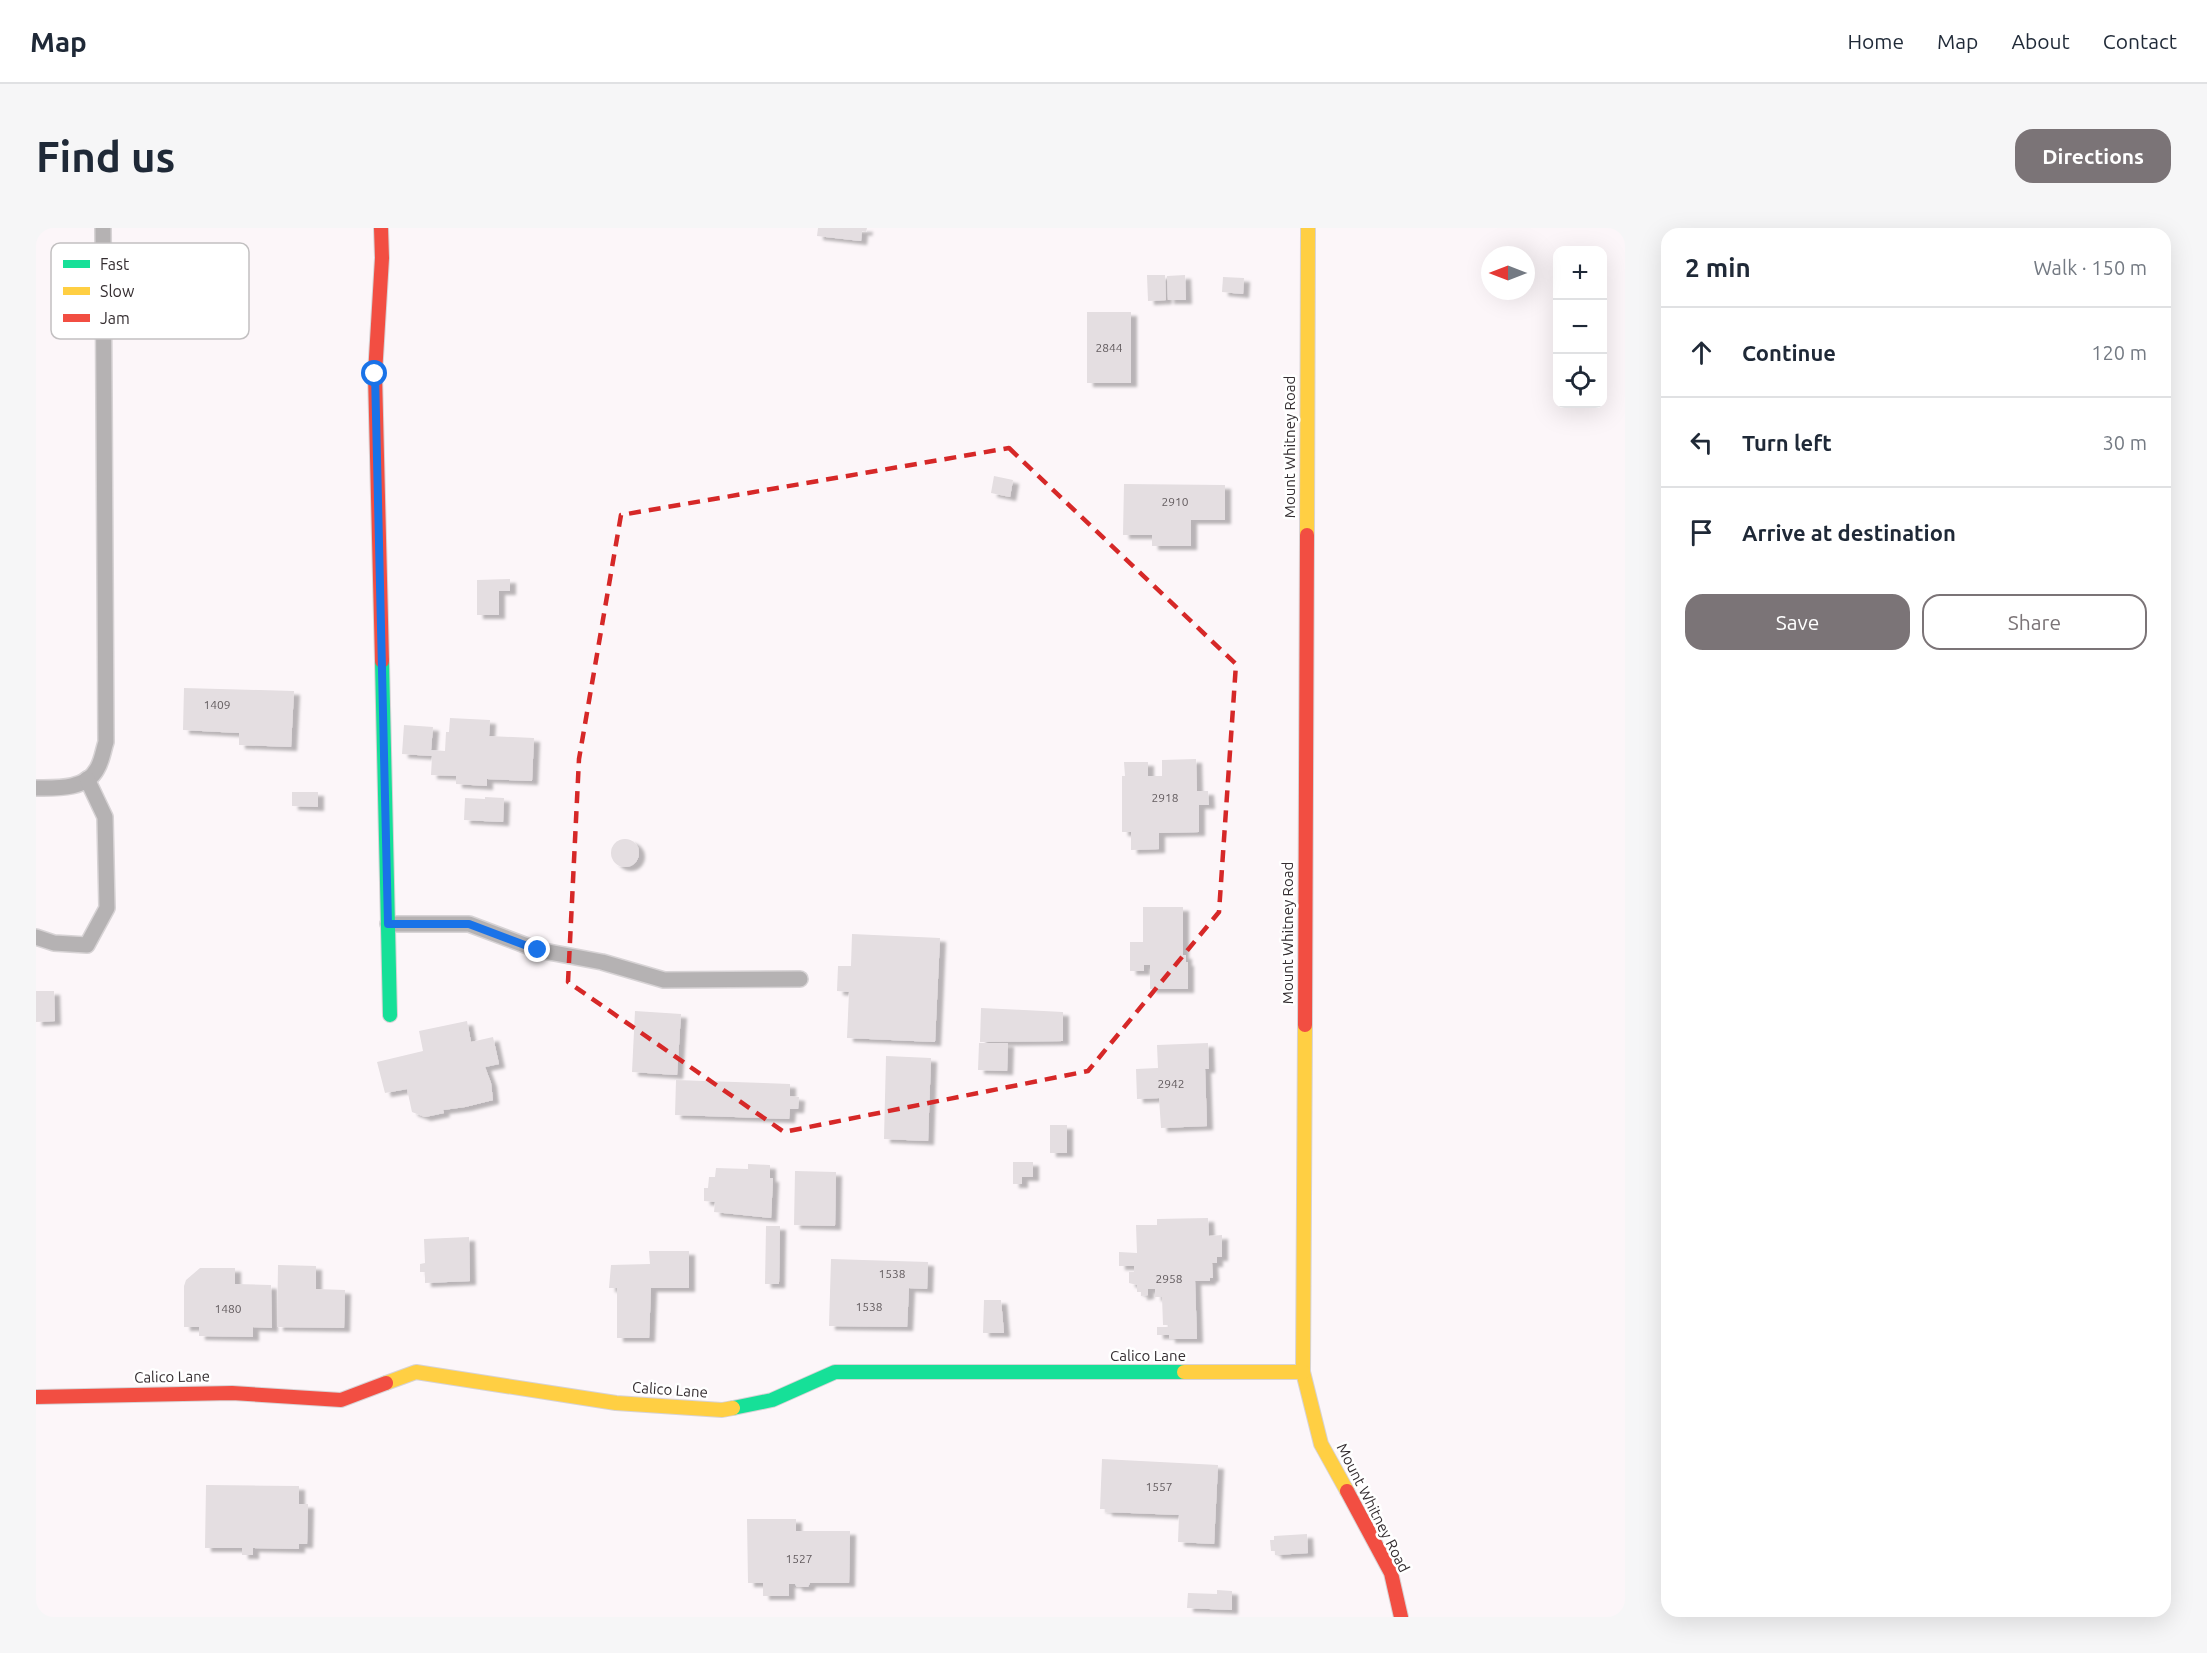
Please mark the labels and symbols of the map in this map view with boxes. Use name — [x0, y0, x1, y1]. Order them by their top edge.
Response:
legend — [51, 243, 249, 339]
north arrow — [1481, 246, 1535, 300]
text: Fast — [100, 255, 130, 273]
text: Slow — [100, 282, 135, 300]
text: Jam — [100, 309, 130, 327]
house number: 2844 — [1095, 341, 1123, 354]
route start — [361, 360, 387, 386]
street label: Mount Whitney Road — [1281, 376, 1298, 518]
house number: 2910 — [1161, 495, 1189, 508]
house number: 1409 — [203, 698, 231, 711]
house number: 2918 — [1151, 791, 1179, 804]
street label: Mount Whitney Road — [1279, 862, 1296, 1004]
route end — [524, 936, 550, 962]
house number: 2942 — [1157, 1077, 1185, 1090]
house number: 1538 — [878, 1267, 906, 1280]
house number: 2958 — [1155, 1272, 1183, 1285]
house number: 1538 — [855, 1300, 883, 1313]
house number: 1480 — [214, 1302, 242, 1315]
street label: Calico Lane — [1110, 1347, 1186, 1364]
street label: Calico Lane — [134, 1367, 210, 1386]
street label: Calico Lane — [632, 1378, 708, 1401]
street label: Mount Whitney Road — [1334, 1441, 1413, 1575]
house number: 1557 — [1145, 1480, 1173, 1493]
house number: 1527 — [785, 1552, 813, 1565]

